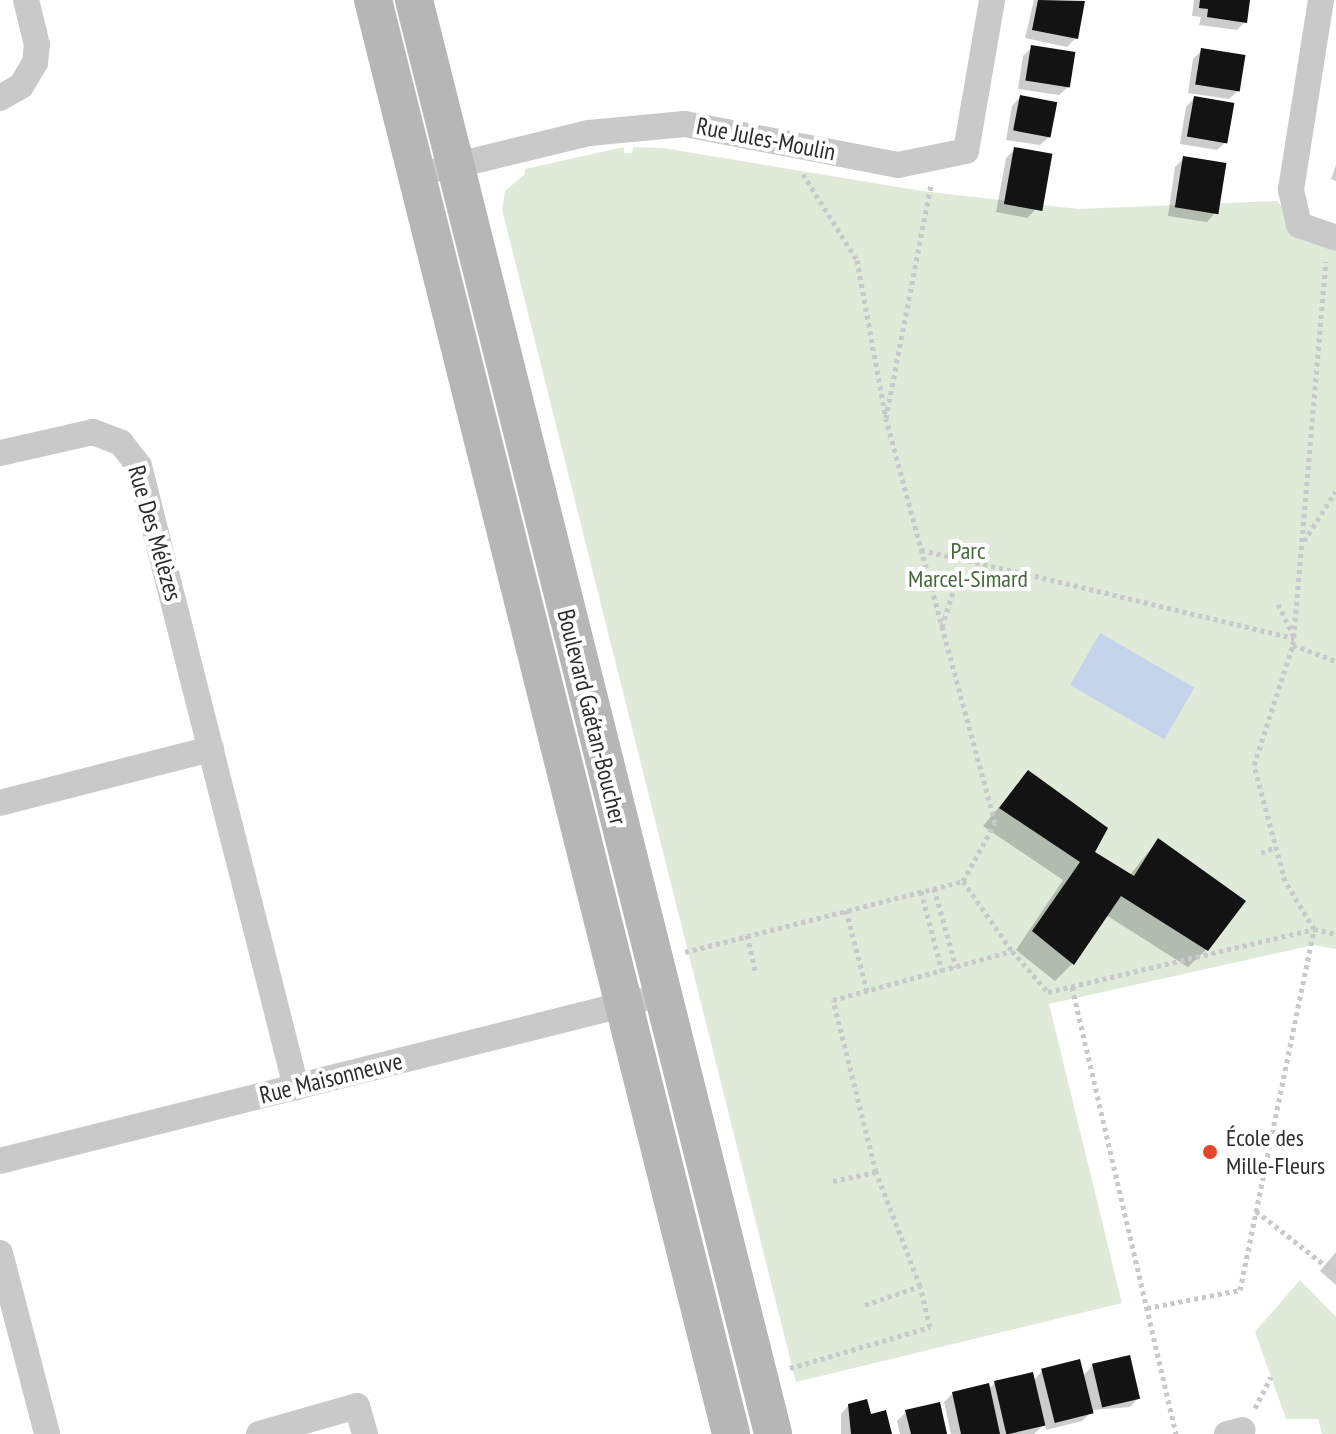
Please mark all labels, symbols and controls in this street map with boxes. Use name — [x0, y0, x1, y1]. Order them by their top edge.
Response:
street label: Rue Jules-Moulin — [694, 111, 838, 167]
street label: Rue Des Mélèzes — [122, 462, 188, 604]
park label: Parc Marcel-Simard — [908, 537, 1028, 593]
street label: Boulevard Gaétan-Boucher — [551, 606, 633, 828]
street label: Rue Maisonneuve — [257, 1046, 405, 1110]
place label: École des Mille-Fleurs — [1226, 1124, 1325, 1180]
marker: École des Mille-Fleurs — [1201, 1143, 1219, 1161]

